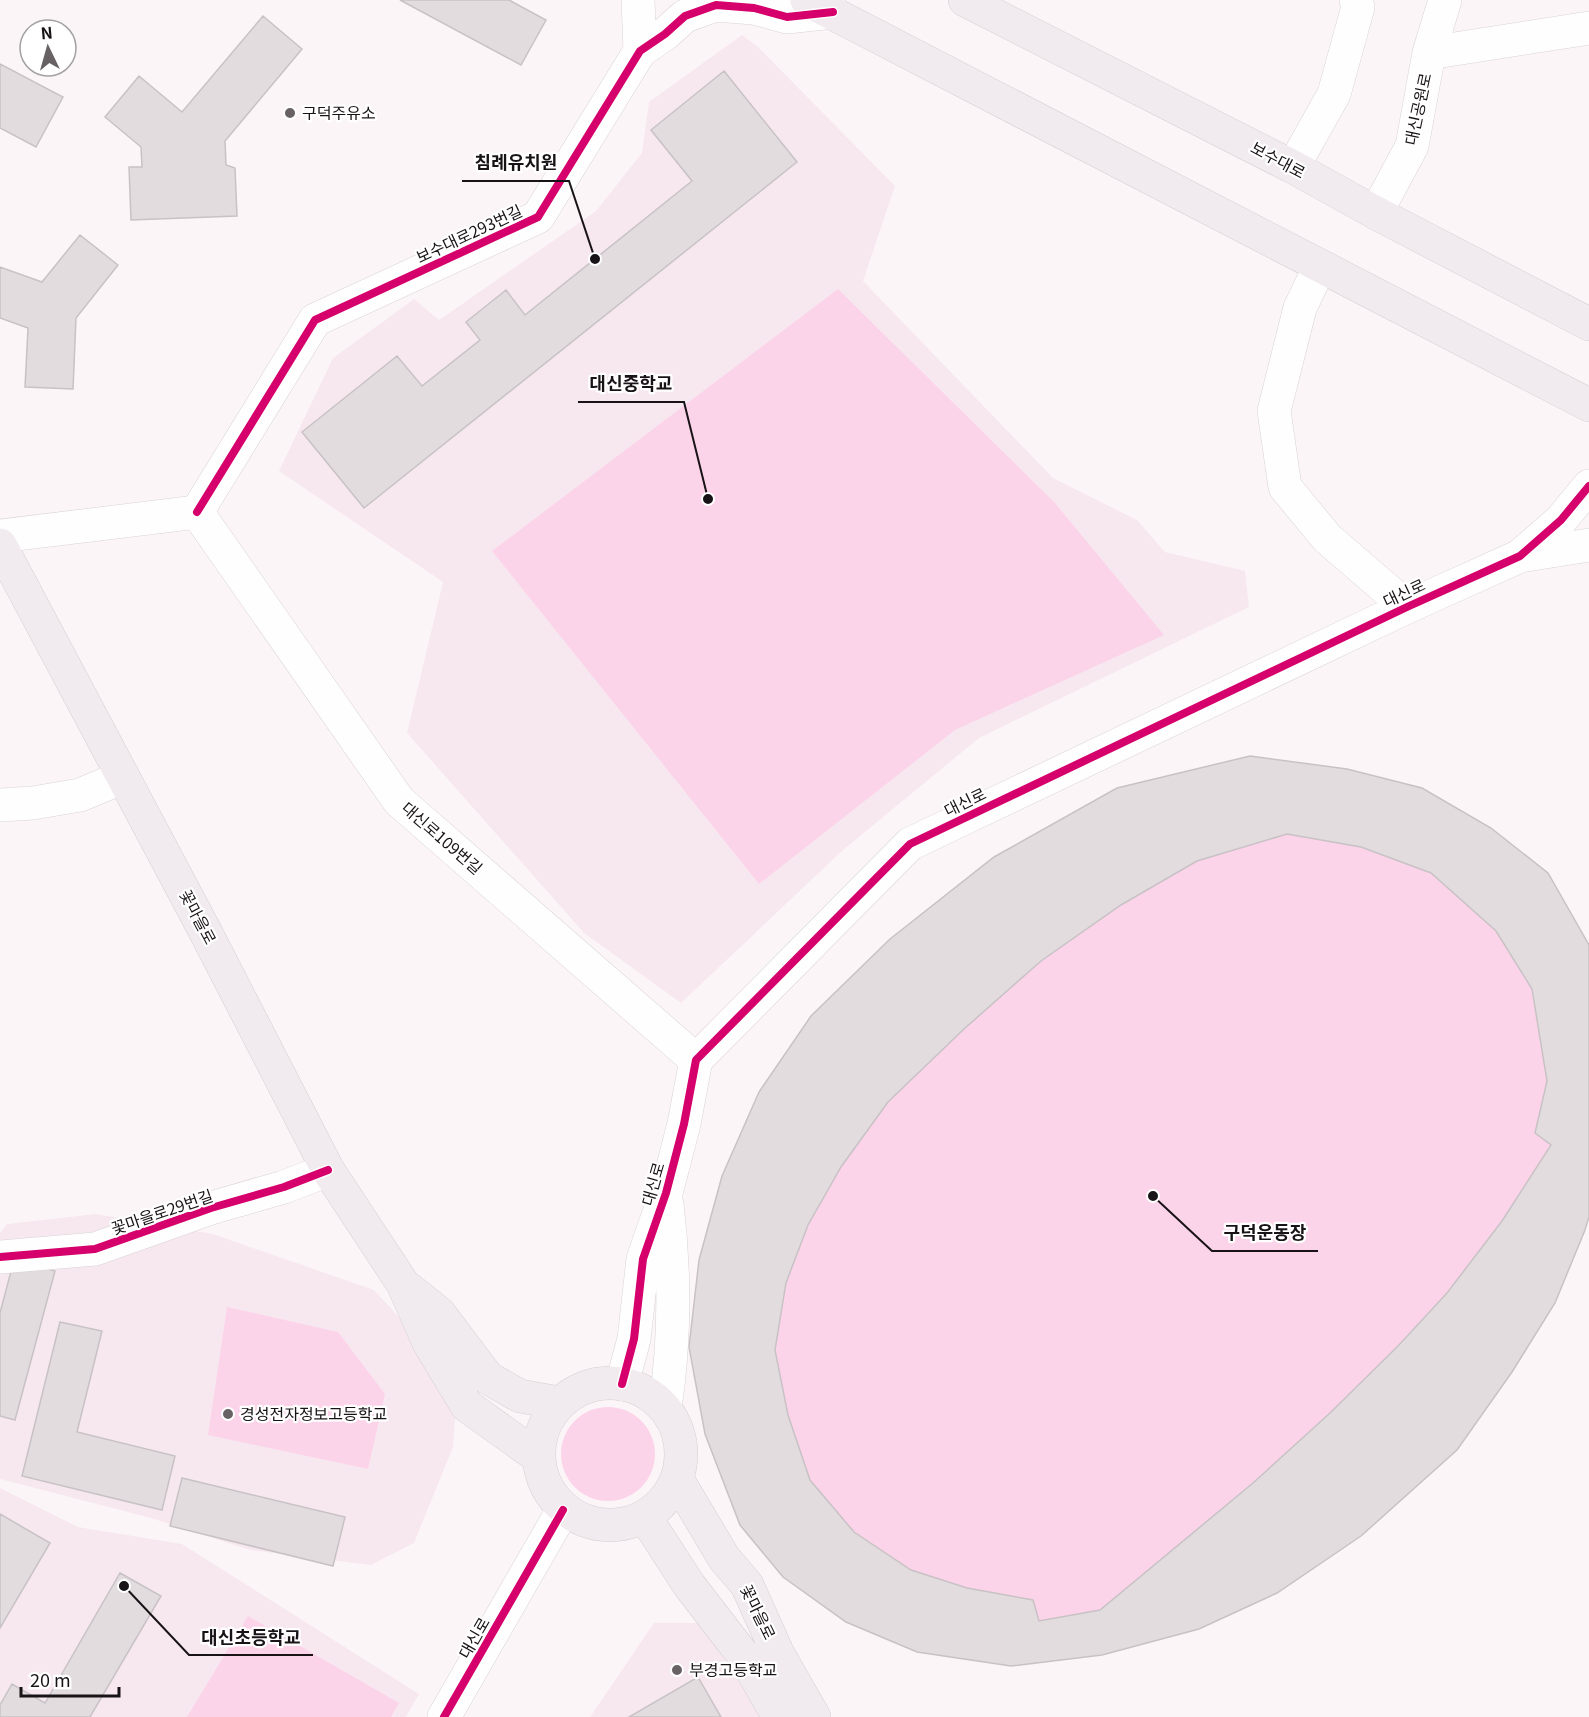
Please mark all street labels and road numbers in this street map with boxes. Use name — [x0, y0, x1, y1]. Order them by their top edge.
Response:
street label: 대신공원로 — [1398, 70, 1436, 147]
street label: 보수대로 — [1247, 135, 1310, 184]
street label: 보수대로293번길 — [411, 198, 526, 268]
street label: 대신로 — [1378, 572, 1429, 612]
street label: 대신로 — [939, 781, 990, 822]
street label: 대신로109번길 — [397, 795, 488, 879]
street label: 꽃마을로 — [174, 885, 223, 948]
street label: 대신로 — [634, 1159, 670, 1208]
street label: 꽃마을로29번길 — [108, 1182, 216, 1240]
street label: 꽃마을로 — [735, 1580, 783, 1644]
street label: 대신로 — [452, 1612, 495, 1663]

